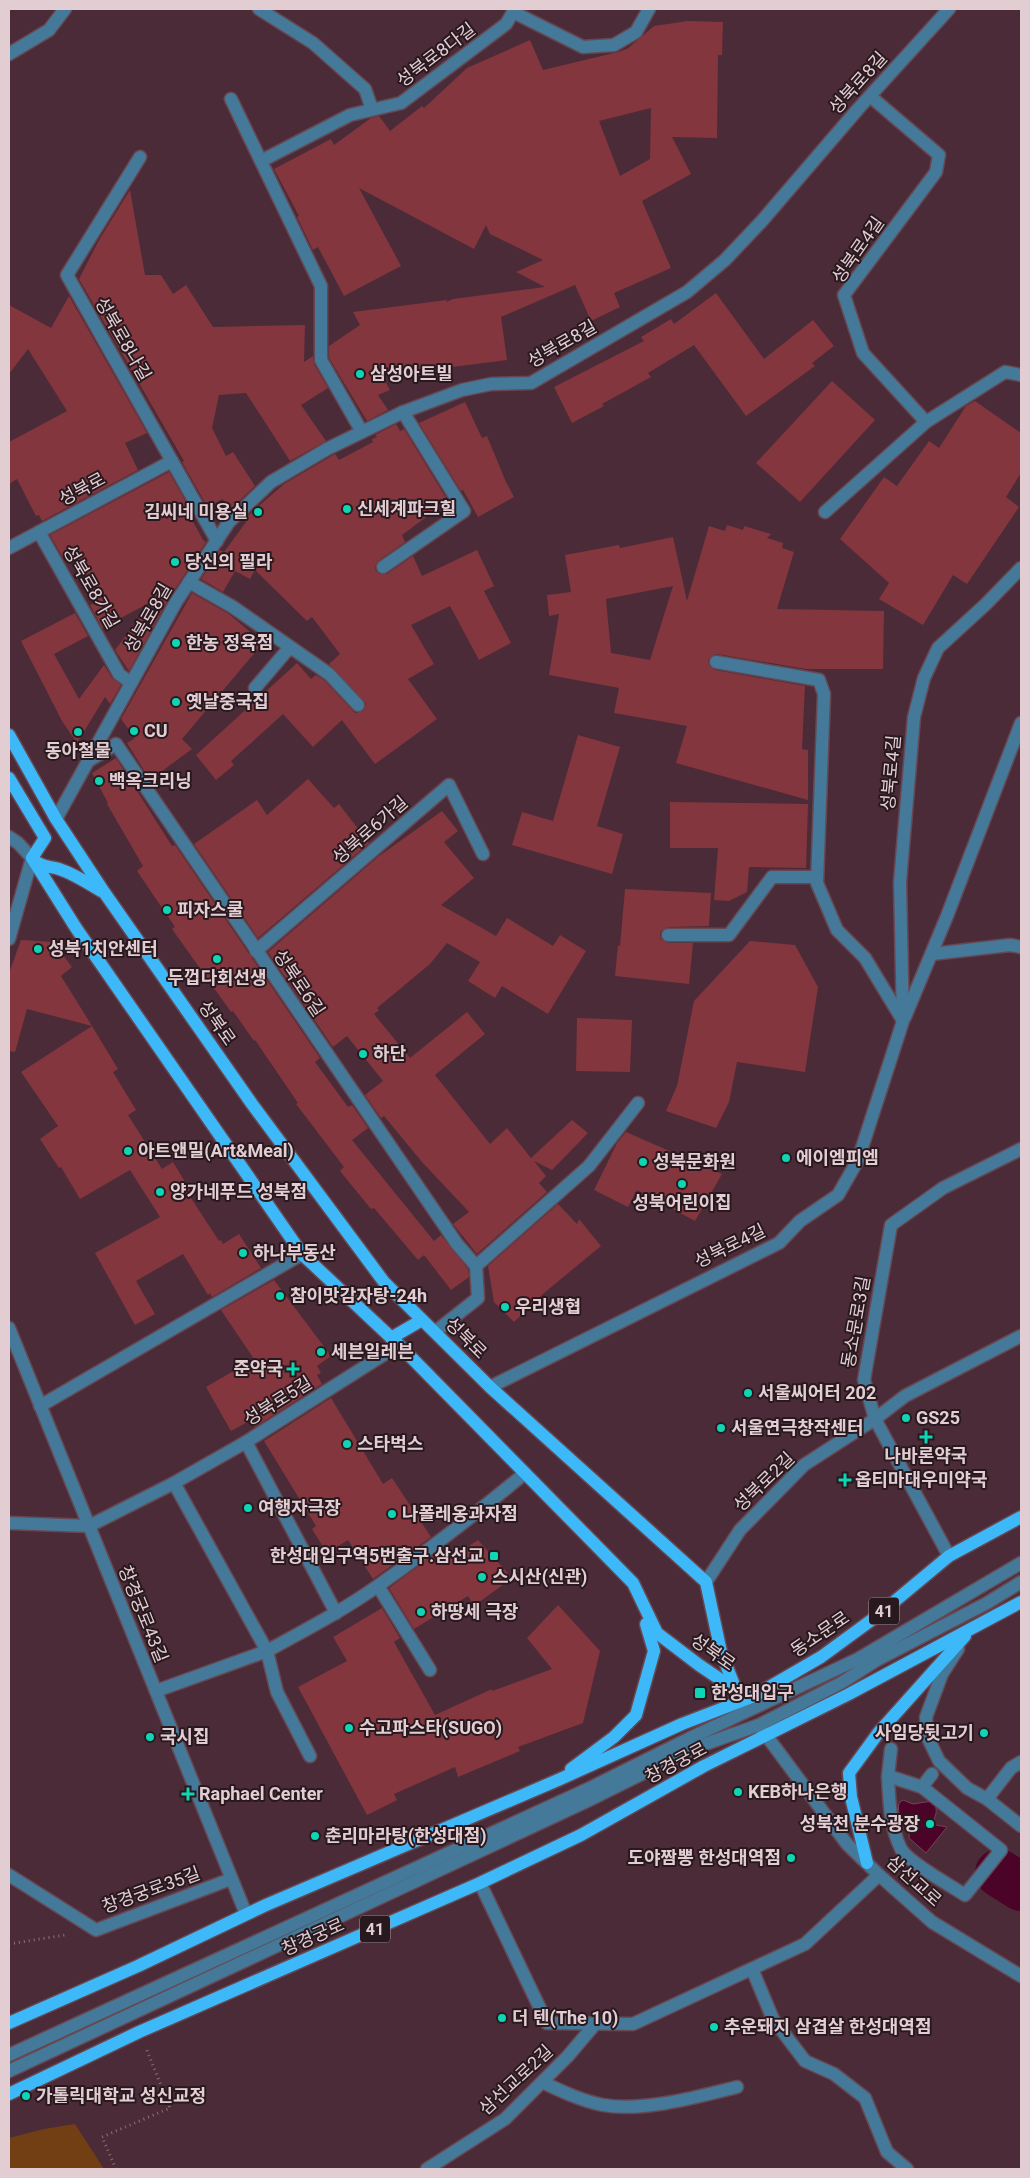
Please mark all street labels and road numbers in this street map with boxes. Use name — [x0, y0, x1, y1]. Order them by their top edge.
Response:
street label: 성북로8다길 — [392, 18, 479, 91]
street label: 성북로8길 — [824, 47, 891, 118]
street label: 성북로4길 — [827, 212, 888, 287]
street label: 성북로8나길 — [91, 293, 156, 384]
street label: 성북로8길 — [523, 315, 600, 372]
street label: 성북로 — [55, 468, 109, 509]
street label: 성북로8가길 — [59, 541, 124, 632]
street label: 성북로8길 — [119, 579, 176, 656]
street label: 성북로4길 — [877, 734, 904, 812]
street label: 성북로6가길 — [328, 791, 412, 868]
street label: 성북로6길 — [269, 945, 329, 1020]
street label: 성북로 — [195, 996, 240, 1049]
street label: 성북로4길 — [691, 1219, 769, 1272]
street label: 동소문로3길 — [837, 1274, 874, 1369]
street label: 성북로 — [441, 1313, 491, 1363]
street label: 성북로5길 — [240, 1371, 316, 1430]
street label: 성북로2길 — [729, 1448, 798, 1516]
street label: 창경궁로43길 — [114, 1562, 173, 1666]
road number: 41 — [869, 1598, 899, 1624]
street label: 동소문로 — [786, 1606, 853, 1661]
street label: 성북로 — [687, 1629, 740, 1674]
street label: 창경궁로 — [642, 1738, 710, 1787]
street label: 삼선교로 — [883, 1851, 946, 1911]
street label: 창경궁로35길 — [99, 1862, 203, 1917]
street label: 창경궁로 — [278, 1913, 347, 1960]
road number: 41 — [360, 1916, 390, 1942]
street label: 삼선교로2길 — [475, 2040, 557, 2119]

